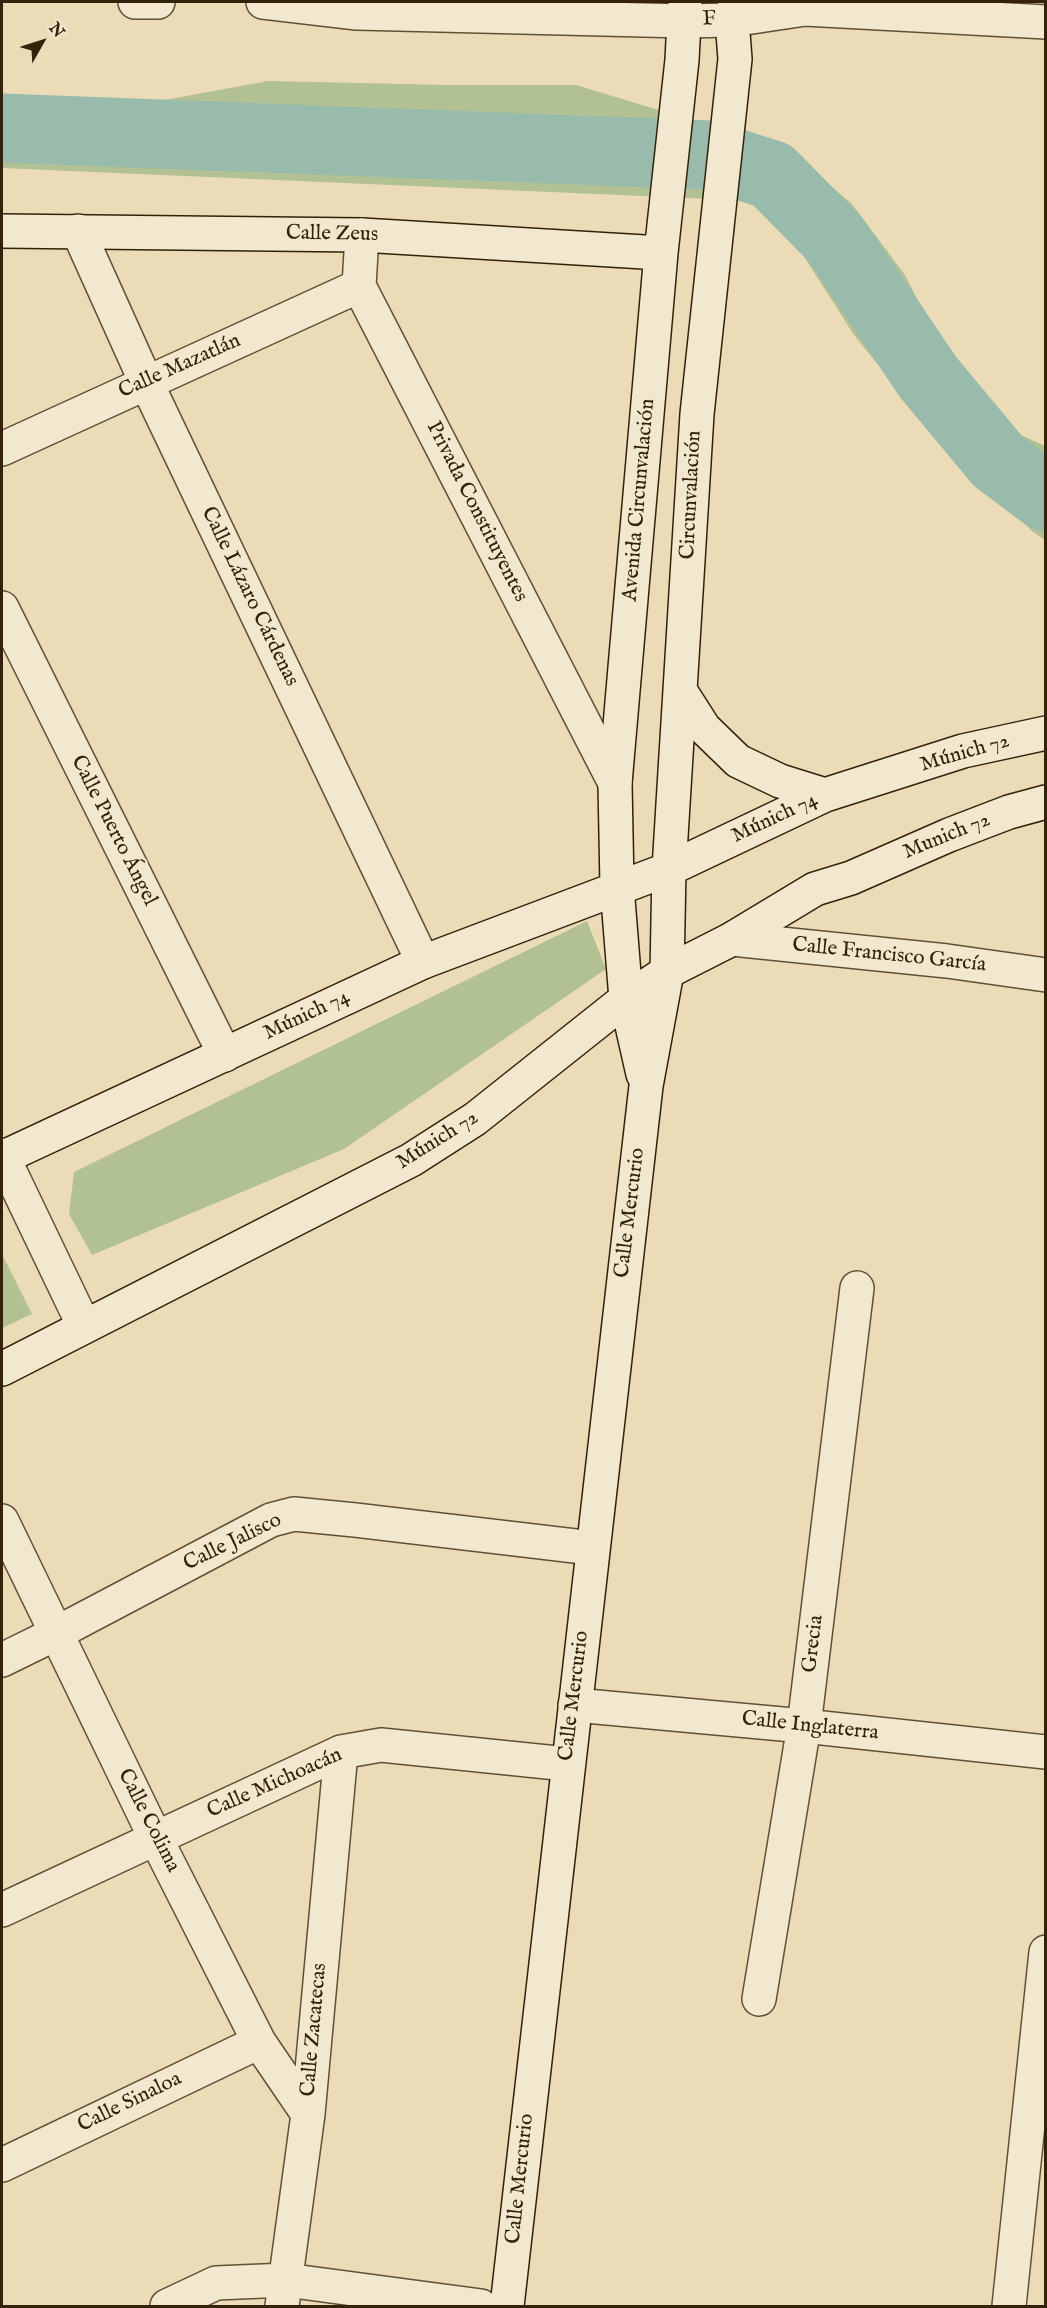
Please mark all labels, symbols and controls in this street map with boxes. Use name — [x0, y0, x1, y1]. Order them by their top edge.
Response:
street label: F — [702, 7, 716, 33]
north arrow — [12, 12, 72, 72]
text: N — [44, 19, 68, 42]
street label: Calle Zeus — [286, 222, 378, 248]
street label: Calle Mazatlán — [115, 329, 245, 405]
street label: Avenida Circunvalación — [619, 398, 661, 602]
street label: Privada Constituyentes — [420, 417, 532, 607]
street label: Circunvalación — [676, 430, 708, 560]
street label: Calle Lázaro Cárdenas — [195, 503, 303, 691]
street label: Múnich 72 — [918, 729, 1012, 779]
street label: Calle Puerto Ángel — [64, 752, 162, 910]
street label: Múnich 74 — [728, 788, 822, 850]
street label: Munich 72 — [900, 808, 994, 866]
street label: Calle Francisco García — [791, 933, 987, 979]
street label: Múnich 74 — [260, 985, 354, 1047]
street label: Múnich 72 — [392, 1106, 484, 1176]
street label: Calle Mercurio — [611, 1146, 651, 1280]
street label: Calle Jalisco — [180, 1508, 286, 1578]
street label: Grecia — [798, 1614, 830, 1674]
street label: Calle Mercurio — [555, 1629, 595, 1763]
street label: Calle Inglaterra — [740, 1707, 880, 1747]
street label: Calle Michoacán — [204, 1743, 346, 1825]
street label: Calle Colima — [111, 1765, 185, 1877]
street label: Calle Zacatecas — [297, 1962, 333, 2098]
street label: Calle Sinaloa — [74, 2067, 186, 2139]
street label: Calle Mercurio — [502, 2113, 540, 2245]

